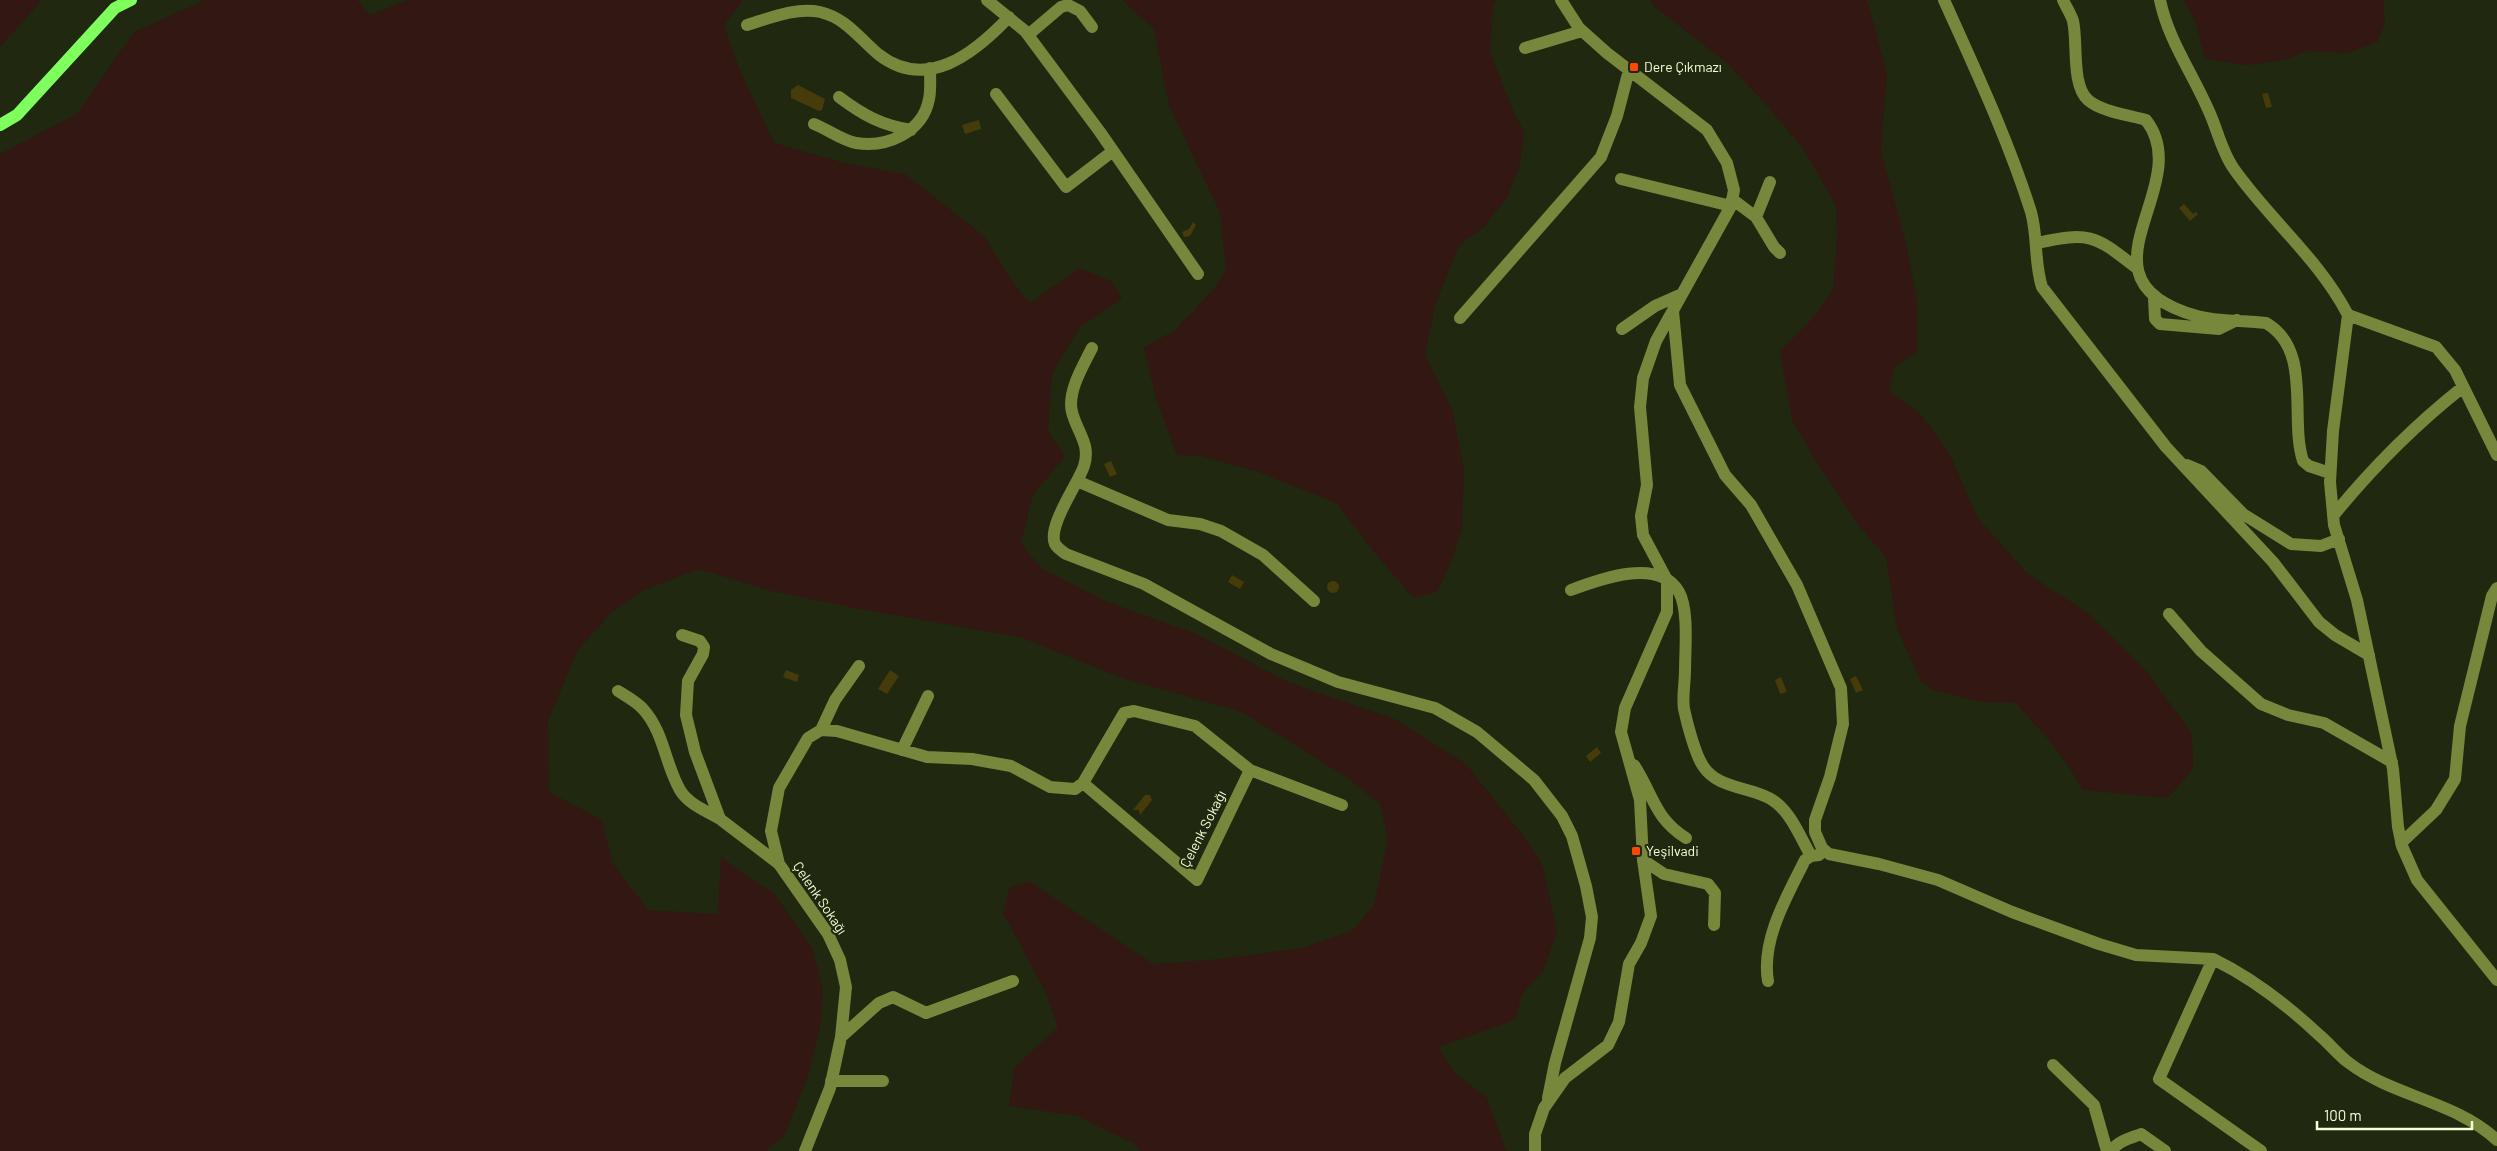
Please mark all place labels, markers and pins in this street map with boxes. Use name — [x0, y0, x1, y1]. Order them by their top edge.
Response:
place label: Dere Çıkmazı — [1644, 58, 1722, 75]
marker: Dere Çıkmazı — [1628, 61, 1640, 73]
place label: Yeşilvadi — [1646, 842, 1699, 859]
marker: Yeşilvadi — [1630, 845, 1642, 857]

